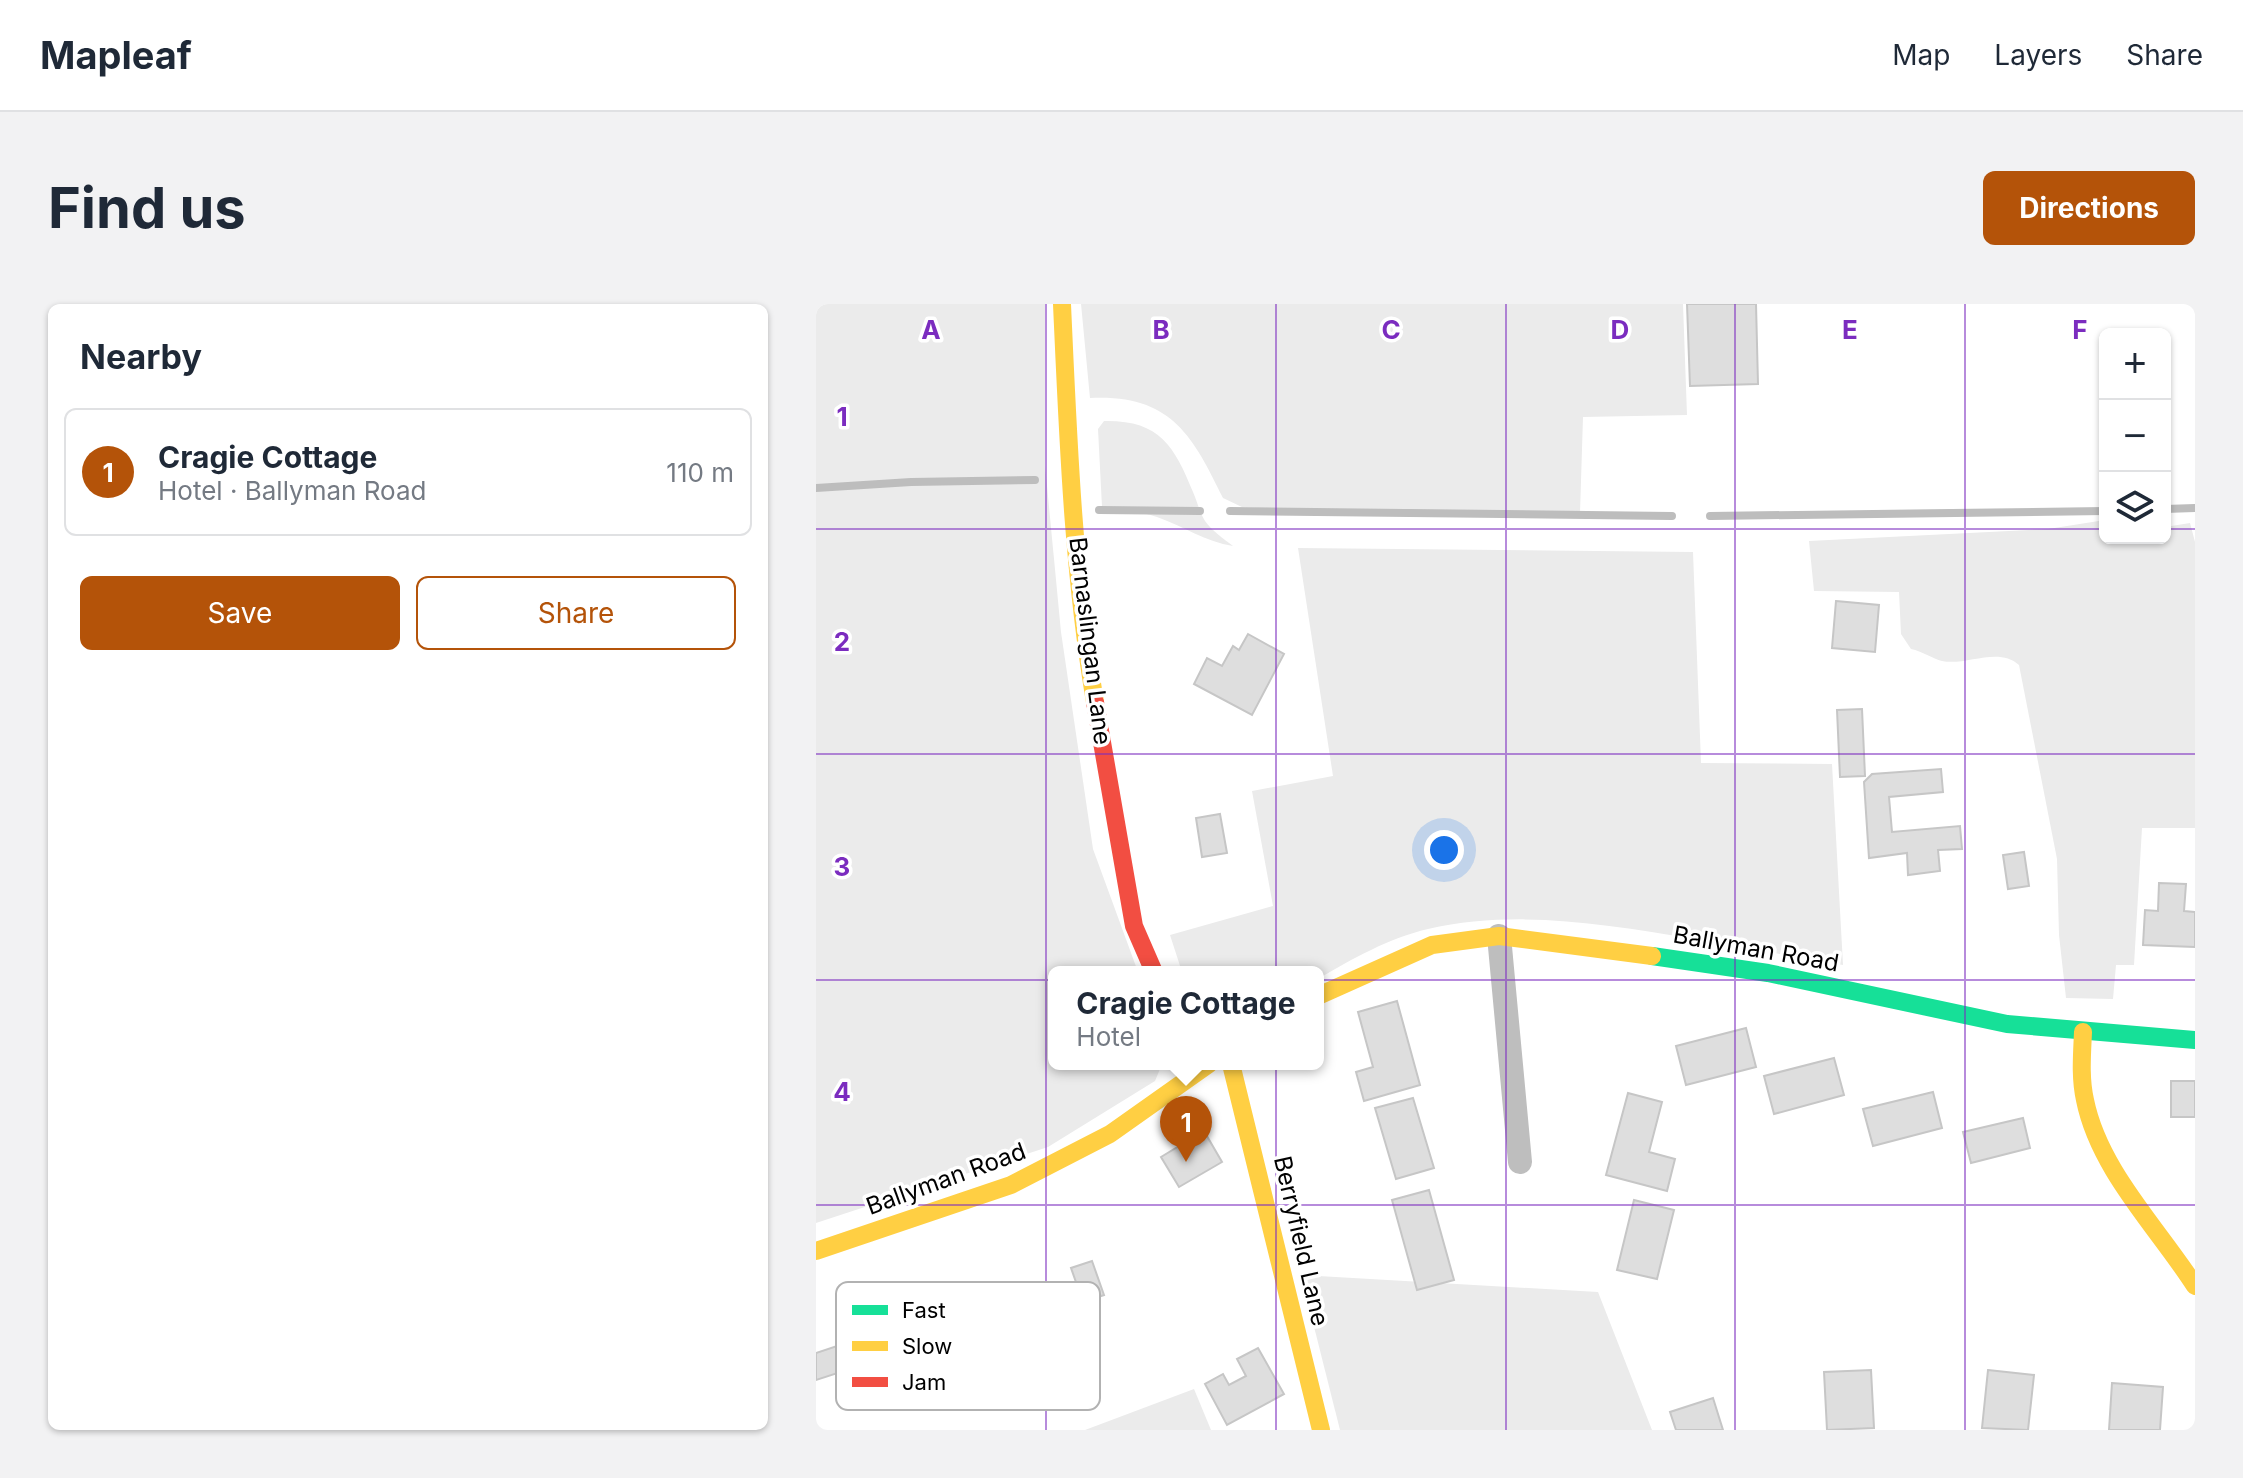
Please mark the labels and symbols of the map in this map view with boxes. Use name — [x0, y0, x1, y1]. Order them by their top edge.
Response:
text: A — [921, 314, 941, 345]
text: B — [1152, 314, 1170, 345]
text: C — [1381, 314, 1401, 345]
text: D — [1611, 314, 1629, 345]
text: E — [1842, 314, 1858, 345]
text: F — [2072, 314, 2088, 345]
text: 1 — [836, 401, 848, 432]
street label: Barnaslingan Lane — [1063, 535, 1118, 746]
text: 2 — [834, 626, 850, 657]
your location — [1424, 830, 1464, 870]
text: 3 — [834, 851, 850, 882]
street label: Ballyman Road — [1671, 920, 1841, 977]
text: 4 — [833, 1076, 851, 1107]
pin: 1 — [1160, 1096, 1212, 1162]
street label: Ballyman Road — [862, 1136, 1030, 1221]
street label: Berryfield Lane — [1268, 1153, 1335, 1329]
legend — [836, 1282, 1100, 1410]
text: Fast — [902, 1297, 946, 1323]
text: Slow — [902, 1333, 952, 1359]
text: Jam — [902, 1369, 946, 1395]

